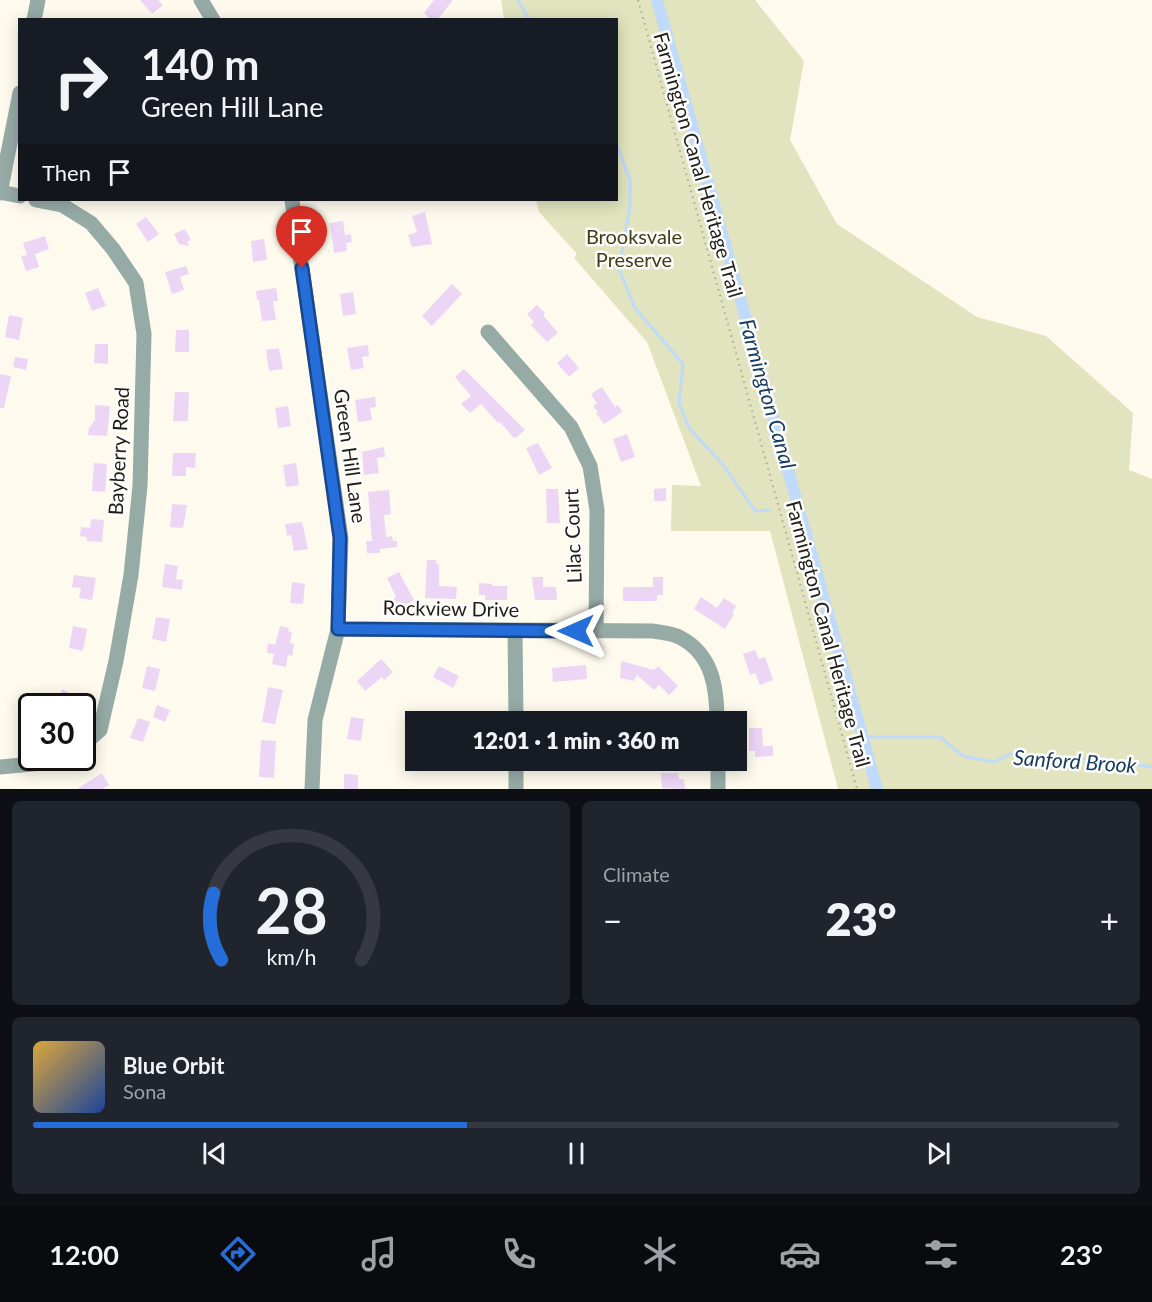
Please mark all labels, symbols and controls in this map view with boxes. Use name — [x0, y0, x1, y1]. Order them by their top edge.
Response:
street label: Farmington Canal Heritage Trail — [650, 29, 748, 300]
text: 140 m — [141, 39, 259, 89]
icon: right — [42, 42, 120, 120]
text: Green Hill Lane — [141, 90, 323, 123]
icon: arrive — [103, 156, 136, 189]
text: Then — [42, 159, 91, 186]
pin — [276, 206, 327, 268]
icon: arrive — [285, 215, 318, 248]
park label: Brooksvale Preserve — [586, 224, 682, 271]
water label: Farmington Canal — [735, 316, 802, 472]
street label: Bayberry Road — [103, 386, 133, 516]
street label: Green Hill Lane — [330, 387, 372, 524]
street label: Lilac Court — [558, 488, 586, 584]
street label: Farmington Canal Heritage Trail — [782, 498, 876, 770]
street label: Rockview Drive — [383, 595, 520, 621]
position arrow — [544, 599, 608, 663]
speed limit sign: 30 — [18, 693, 96, 771]
text: 12:01 · 1 min · 360 m — [473, 727, 679, 754]
water label: Sanford Brook — [1013, 744, 1139, 777]
text: Climate — [603, 862, 670, 886]
text: 28 — [255, 872, 327, 947]
text: 23° — [826, 892, 896, 946]
text: − — [603, 900, 622, 940]
text: + — [1100, 900, 1119, 940]
text: km/h — [266, 944, 316, 970]
text: Blue Orbit — [123, 1052, 224, 1079]
text: Sona — [123, 1079, 166, 1103]
icon: previous — [198, 1137, 231, 1170]
icon: pause — [560, 1137, 593, 1170]
icon: next — [922, 1137, 955, 1170]
icon: directions — [217, 1233, 259, 1275]
icon: music — [358, 1233, 400, 1275]
icon: phone — [498, 1233, 540, 1275]
icon: climate — [639, 1233, 681, 1275]
icon: car — [779, 1233, 821, 1275]
icon: filters — [920, 1233, 962, 1275]
text: 12:00 — [49, 1238, 119, 1271]
text: 23° — [1060, 1238, 1103, 1271]

